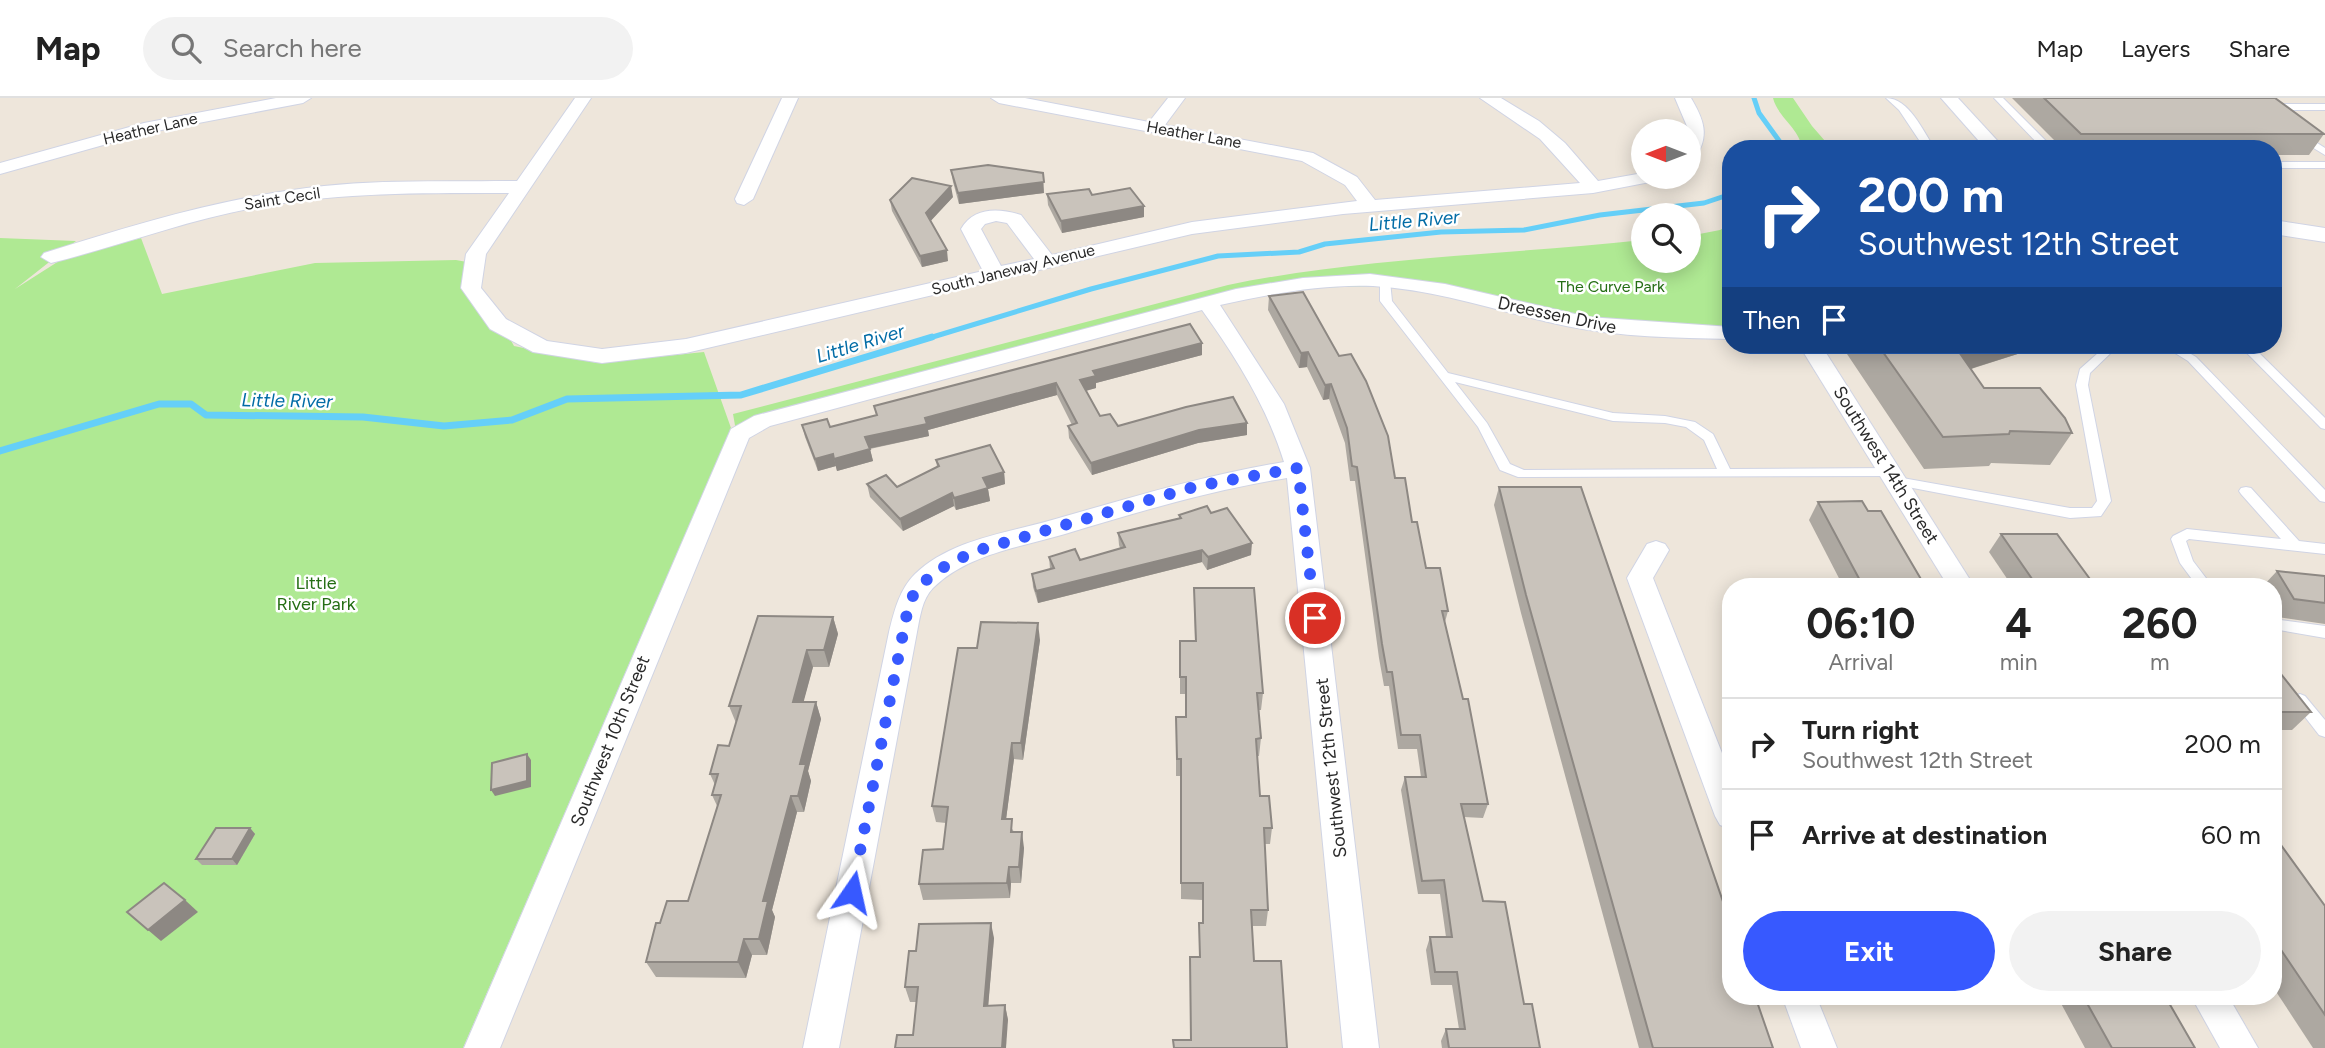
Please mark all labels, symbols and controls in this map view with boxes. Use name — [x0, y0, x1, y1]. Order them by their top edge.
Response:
search box — [143, 17, 633, 80]
text: Map — [35, 29, 101, 68]
icon: search — [167, 29, 205, 67]
text: Search here — [223, 32, 362, 64]
text: Map — [2036, 34, 2083, 63]
text: Layers — [2121, 34, 2190, 63]
text: Share — [2228, 34, 2290, 63]
street label: Heather Lane — [101, 108, 199, 149]
street label: Heather Lane — [1145, 117, 1243, 152]
north arrow — [1631, 119, 1701, 189]
map controls — [1631, 119, 1701, 273]
text: 200 m — [1858, 165, 2004, 224]
icon: right — [1743, 168, 1834, 259]
street label: Saint Cecil — [243, 183, 321, 214]
button: search — [1631, 203, 1701, 273]
water label: Little River — [1368, 205, 1461, 236]
text: Southwest 12th Street — [1858, 225, 2179, 263]
street label: South Janeway Avenue — [929, 240, 1097, 299]
park label: The Curve Park — [1557, 277, 1665, 296]
street label: Dreessen Drive — [1496, 292, 1619, 338]
icon: arrive — [1815, 301, 1853, 339]
text: Then — [1743, 304, 1801, 336]
water label: Little River — [813, 319, 908, 368]
street label: Southwest 14th Street — [1828, 382, 1944, 548]
water label: Little River — [241, 388, 333, 413]
park label: Little River Park — [276, 572, 356, 615]
pin — [1285, 588, 1345, 648]
text: 06:10 — [1806, 598, 1915, 649]
text: 4 — [2005, 598, 2032, 649]
text: 260 — [2122, 598, 2198, 649]
icon: arrive — [1296, 599, 1334, 637]
text: Arrival — [1828, 648, 1893, 676]
text: min — [2000, 648, 2037, 676]
text: m — [2150, 648, 2170, 676]
street label: Southwest 10th Street — [566, 652, 654, 830]
street label: Southwest 12th Street — [1311, 677, 1351, 859]
text: Turn right — [1802, 714, 1919, 746]
icon: right — [1743, 725, 1781, 763]
text: 200 m — [2185, 728, 2261, 760]
text: Southwest 12th Street — [1802, 746, 2033, 774]
icon: arrive — [1743, 816, 1781, 854]
text: Arrive at destination — [1802, 819, 2047, 851]
text: 60 m — [2201, 819, 2261, 851]
position arrow — [815, 855, 889, 929]
button: Exit — [1743, 911, 1995, 991]
button: Share — [2009, 911, 2261, 991]

